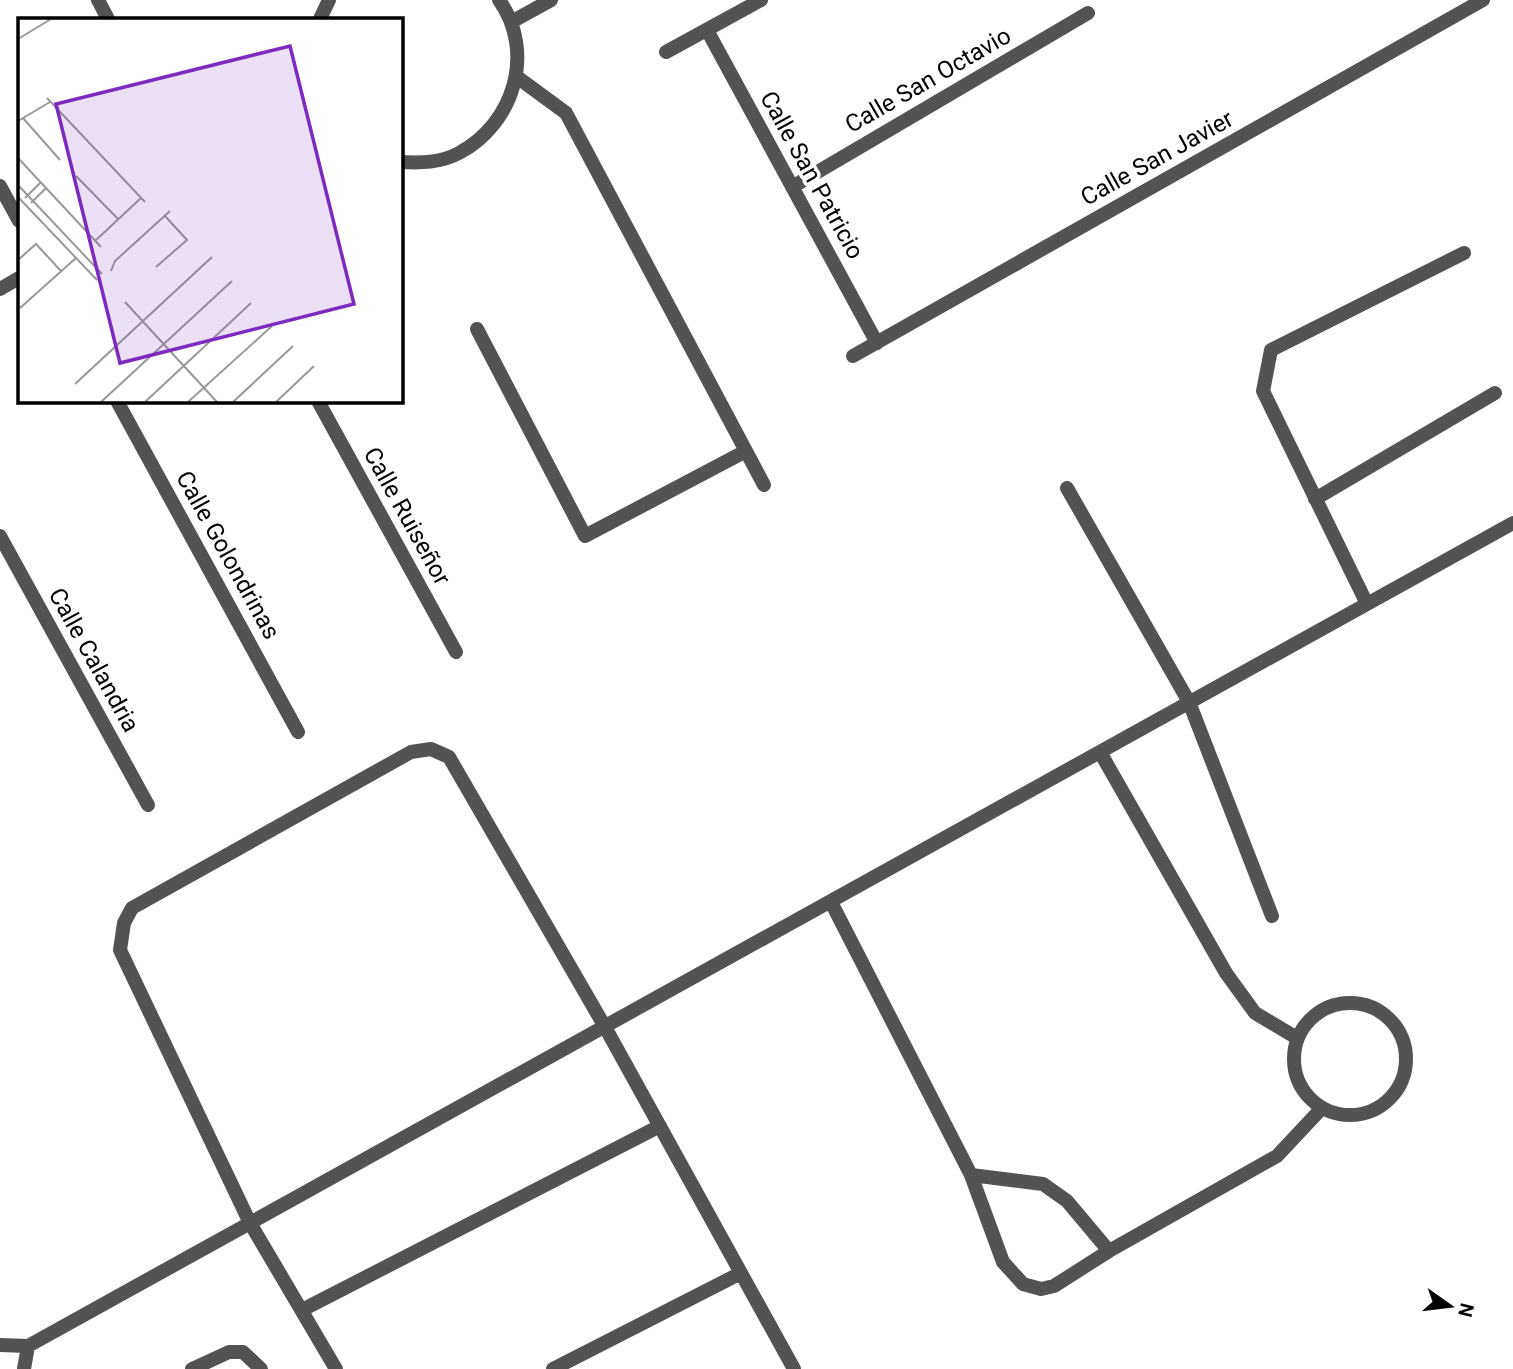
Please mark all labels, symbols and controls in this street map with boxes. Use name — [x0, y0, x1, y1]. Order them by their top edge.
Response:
inset map — [18, 18, 402, 402]
street label: Calle San Octavio — [840, 21, 1016, 139]
street label: Calle San Patricio — [754, 86, 870, 264]
street label: Calle San Javier — [1076, 105, 1238, 211]
street label: Calle Ruiseñor — [358, 442, 456, 590]
street label: Calle Golondrinas — [170, 466, 286, 644]
street label: Calle Calandria — [43, 583, 145, 737]
north arrow — [1415, 1271, 1485, 1341]
text: N — [1453, 1301, 1479, 1319]

